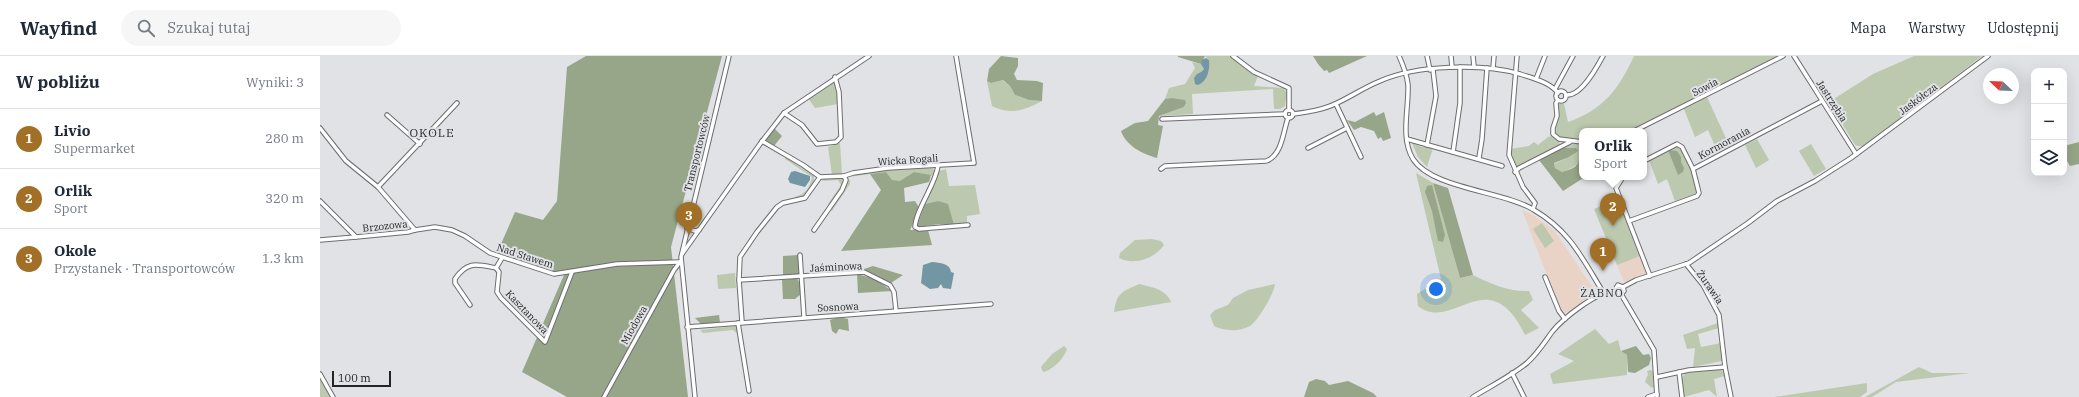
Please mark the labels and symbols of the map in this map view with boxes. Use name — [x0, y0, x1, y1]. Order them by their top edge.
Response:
north arrow — [1983, 68, 2019, 104]
street label: Sowia — [1690, 75, 1721, 99]
street label: Jastrzębia — [1814, 77, 1851, 125]
street label: Jaskółcza — [1896, 80, 1940, 118]
street label: Transportowców — [681, 113, 713, 193]
street label: Kormorania — [1696, 124, 1753, 162]
district label: OKOLE — [409, 125, 455, 140]
street label: Wicka Rogali — [877, 151, 939, 169]
pin: 2 — [1600, 193, 1626, 226]
pin: 3 — [676, 202, 702, 235]
street label: Brzozowa — [362, 217, 409, 235]
pin: 1 — [1590, 238, 1616, 271]
street label: Nad Stawem — [495, 241, 555, 271]
street label: Jaśminowa — [809, 259, 863, 275]
street label: Żurawia — [1694, 267, 1727, 307]
your location — [1426, 279, 1446, 299]
district label: ŻABNO — [1580, 286, 1624, 300]
street label: Kasztanowa — [503, 287, 552, 337]
street label: Sosnowa — [817, 299, 860, 315]
street label: Miodowa — [618, 303, 650, 347]
scale bar — [332, 369, 391, 388]

